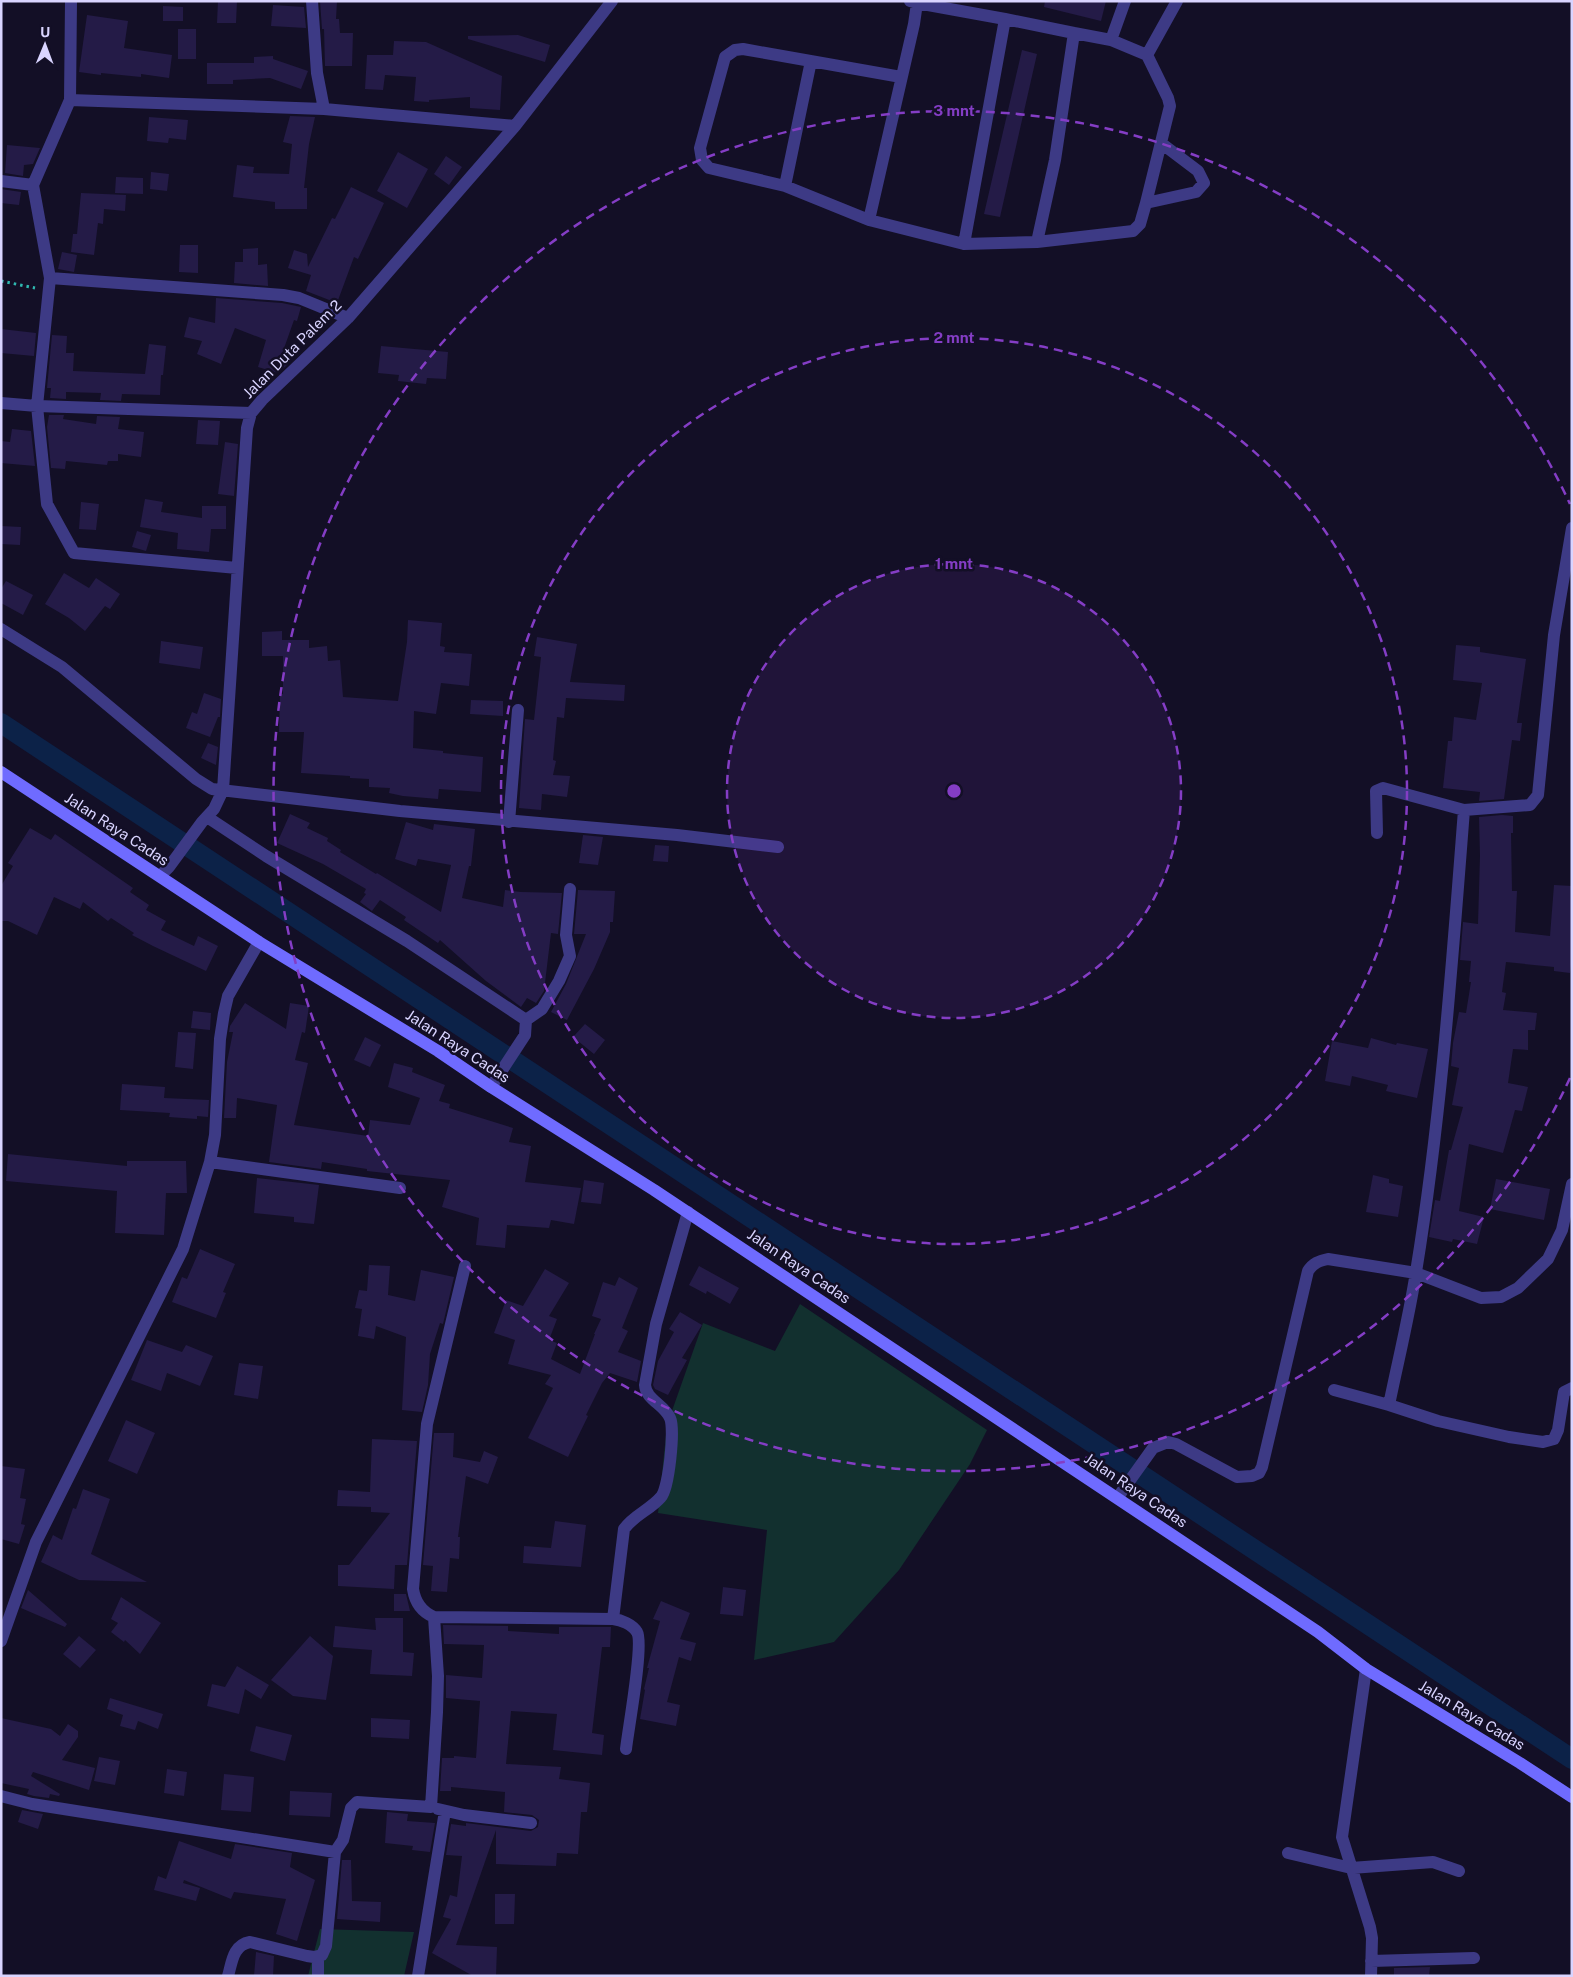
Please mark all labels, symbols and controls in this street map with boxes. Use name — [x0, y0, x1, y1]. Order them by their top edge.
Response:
north arrow — [20, 20, 70, 70]
text: U — [40, 24, 50, 40]
text: 3 mnt — [933, 102, 975, 119]
street label: Jalan Duta Palem 2 — [239, 296, 345, 402]
text: 2 mnt — [933, 329, 975, 346]
text: 1 mnt — [935, 555, 973, 572]
centre of rings — [945, 782, 963, 800]
street label: Jalan Raya Cadas — [62, 789, 172, 869]
street label: Jalan Raya Cadas — [403, 1006, 513, 1086]
street label: Jalan Raya Cadas — [744, 1225, 854, 1307]
street label: Jalan Raya Cadas — [1081, 1449, 1191, 1531]
street label: Jalan Raya Cadas — [1416, 1677, 1528, 1753]

